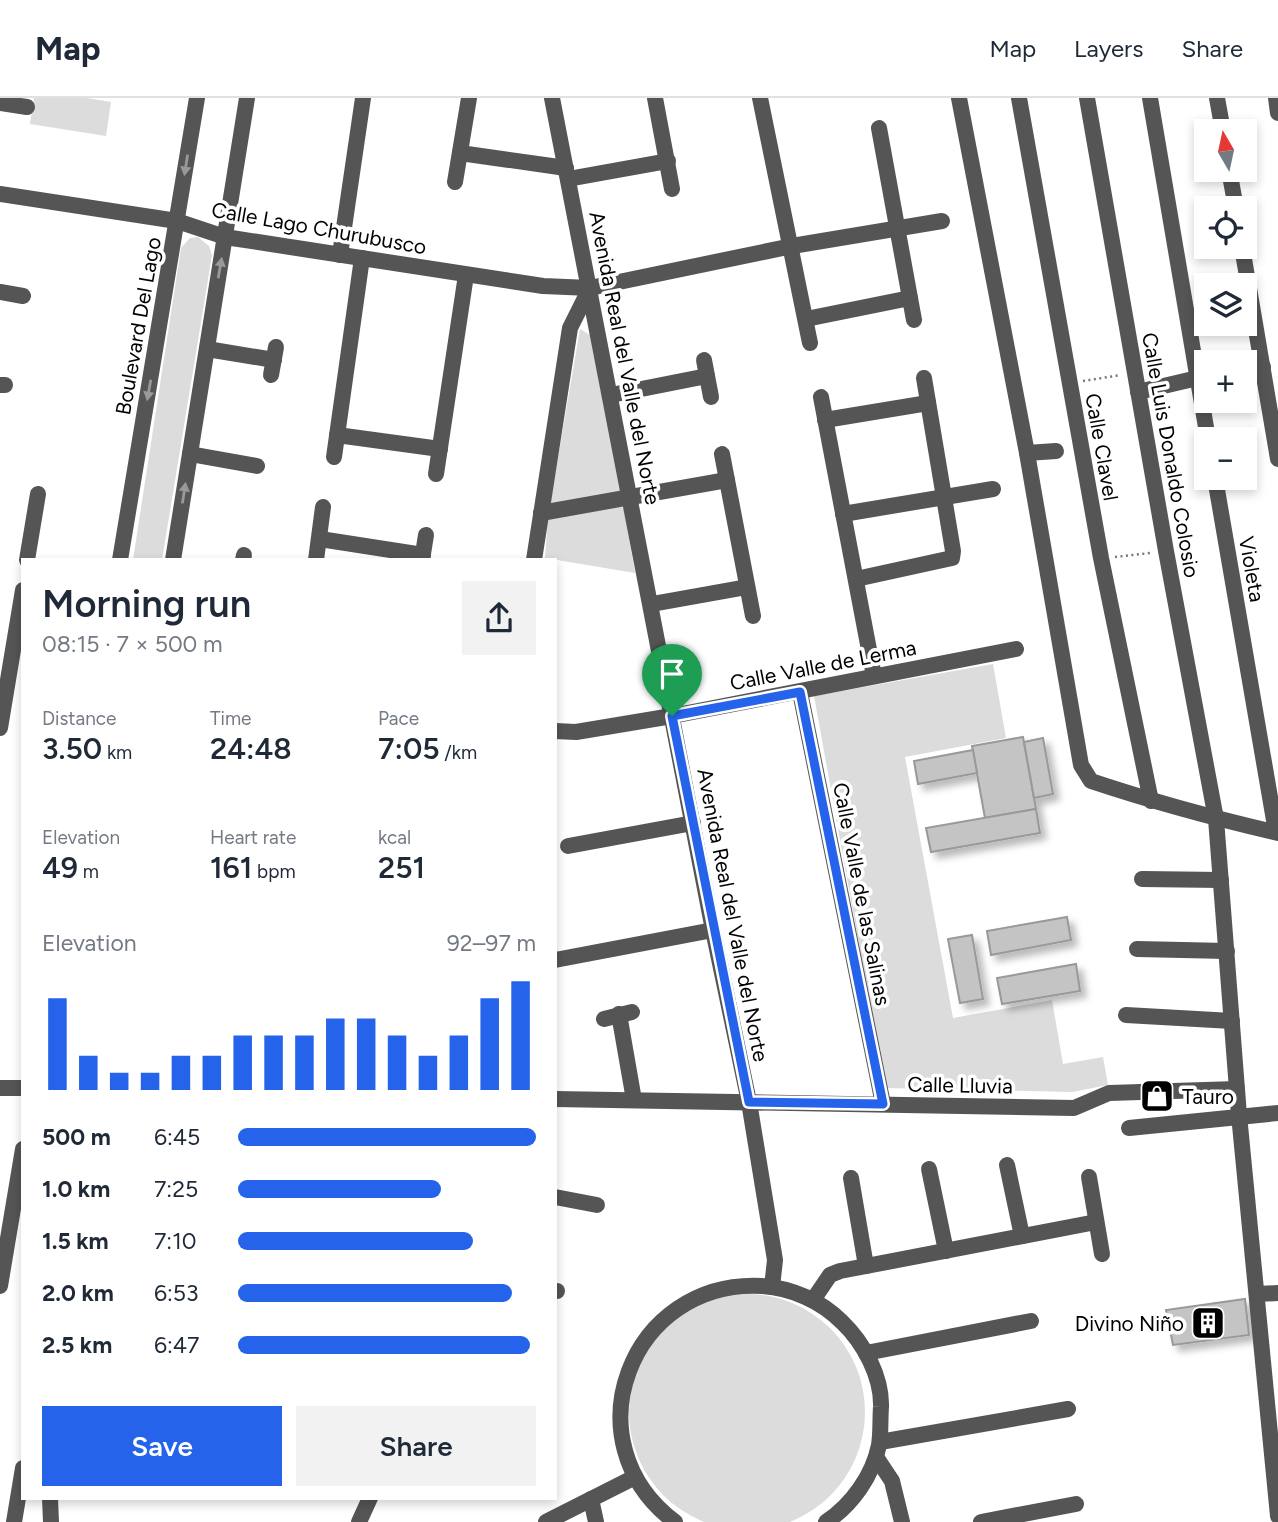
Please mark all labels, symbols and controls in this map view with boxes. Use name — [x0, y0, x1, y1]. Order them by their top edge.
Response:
text: Map — [35, 29, 101, 68]
text: Map — [989, 34, 1036, 63]
text: Layers — [1074, 34, 1143, 63]
text: Share — [1181, 34, 1243, 63]
north arrow — [1194, 119, 1256, 182]
map controls — [1194, 119, 1257, 490]
one-way arrow — [180, 155, 191, 177]
button: locate — [1194, 196, 1257, 259]
street label: Calle Lago Churubusco — [210, 197, 428, 259]
street label: Avenida Real del Valle del Norte — [584, 209, 666, 507]
street label: Boulevard Del Lago — [110, 235, 166, 417]
one-way arrow — [215, 257, 226, 279]
button: layers — [1194, 273, 1257, 336]
street label: Calle Luis Donaldo Colosio — [1137, 330, 1205, 580]
button: + — [1194, 350, 1257, 413]
one-way arrow — [143, 379, 154, 401]
street label: Calle Clavel — [1080, 391, 1124, 503]
button: − — [1194, 427, 1257, 490]
one-way arrow — [179, 481, 190, 503]
street label: Violeta — [1234, 534, 1270, 604]
text: Morning run — [42, 581, 251, 627]
button: share — [462, 581, 536, 655]
text: 08:15 · 7 × 500 m — [42, 630, 223, 658]
street label: Calle Valle de Lerma — [728, 635, 918, 695]
pin — [642, 644, 702, 716]
icon: arrive — [653, 655, 691, 693]
text: Distance — [42, 707, 116, 730]
text: Time — [210, 707, 251, 730]
text: Pace — [378, 707, 419, 730]
text: 3.50 — [42, 730, 102, 767]
text: 24:48 — [210, 730, 292, 767]
text: 7:05 — [378, 730, 440, 767]
text: km — [102, 741, 132, 764]
text: /km — [440, 741, 477, 764]
street label: Avenida Real del Valle del Norte — [692, 766, 774, 1064]
street label: Calle Valle de las Salinas — [828, 780, 896, 1008]
text: Elevation — [42, 826, 120, 849]
text: Heart rate — [210, 826, 296, 849]
text: kcal — [378, 826, 411, 849]
text: 49 — [42, 849, 78, 886]
text: 161 — [210, 849, 252, 886]
text: 251 — [378, 849, 425, 886]
text: m — [78, 860, 99, 883]
text: bpm — [252, 860, 296, 883]
text: Elevation — [42, 929, 137, 957]
text: 92–97 m — [447, 929, 536, 957]
street label: Calle Lluvia — [907, 1072, 1013, 1098]
shop icon: Tauro — [1138, 1077, 1176, 1115]
place label: Tauro — [1182, 1084, 1234, 1109]
text: 500 m — [42, 1123, 111, 1151]
text: 6:45 — [154, 1123, 200, 1151]
text: 1.0 km — [42, 1175, 110, 1203]
text: 7:25 — [154, 1175, 198, 1203]
text: 1.5 km — [42, 1227, 109, 1255]
text: 7:10 — [154, 1227, 196, 1255]
text: 2.0 km — [42, 1279, 114, 1307]
text: 6:53 — [154, 1279, 199, 1307]
building icon: Divino Niño — [1189, 1304, 1227, 1342]
place label: Divino Niño — [1075, 1311, 1184, 1336]
text: 2.5 km — [42, 1331, 112, 1359]
text: 6:47 — [154, 1331, 199, 1359]
button: Save — [42, 1406, 282, 1486]
button: Share — [296, 1406, 536, 1486]

